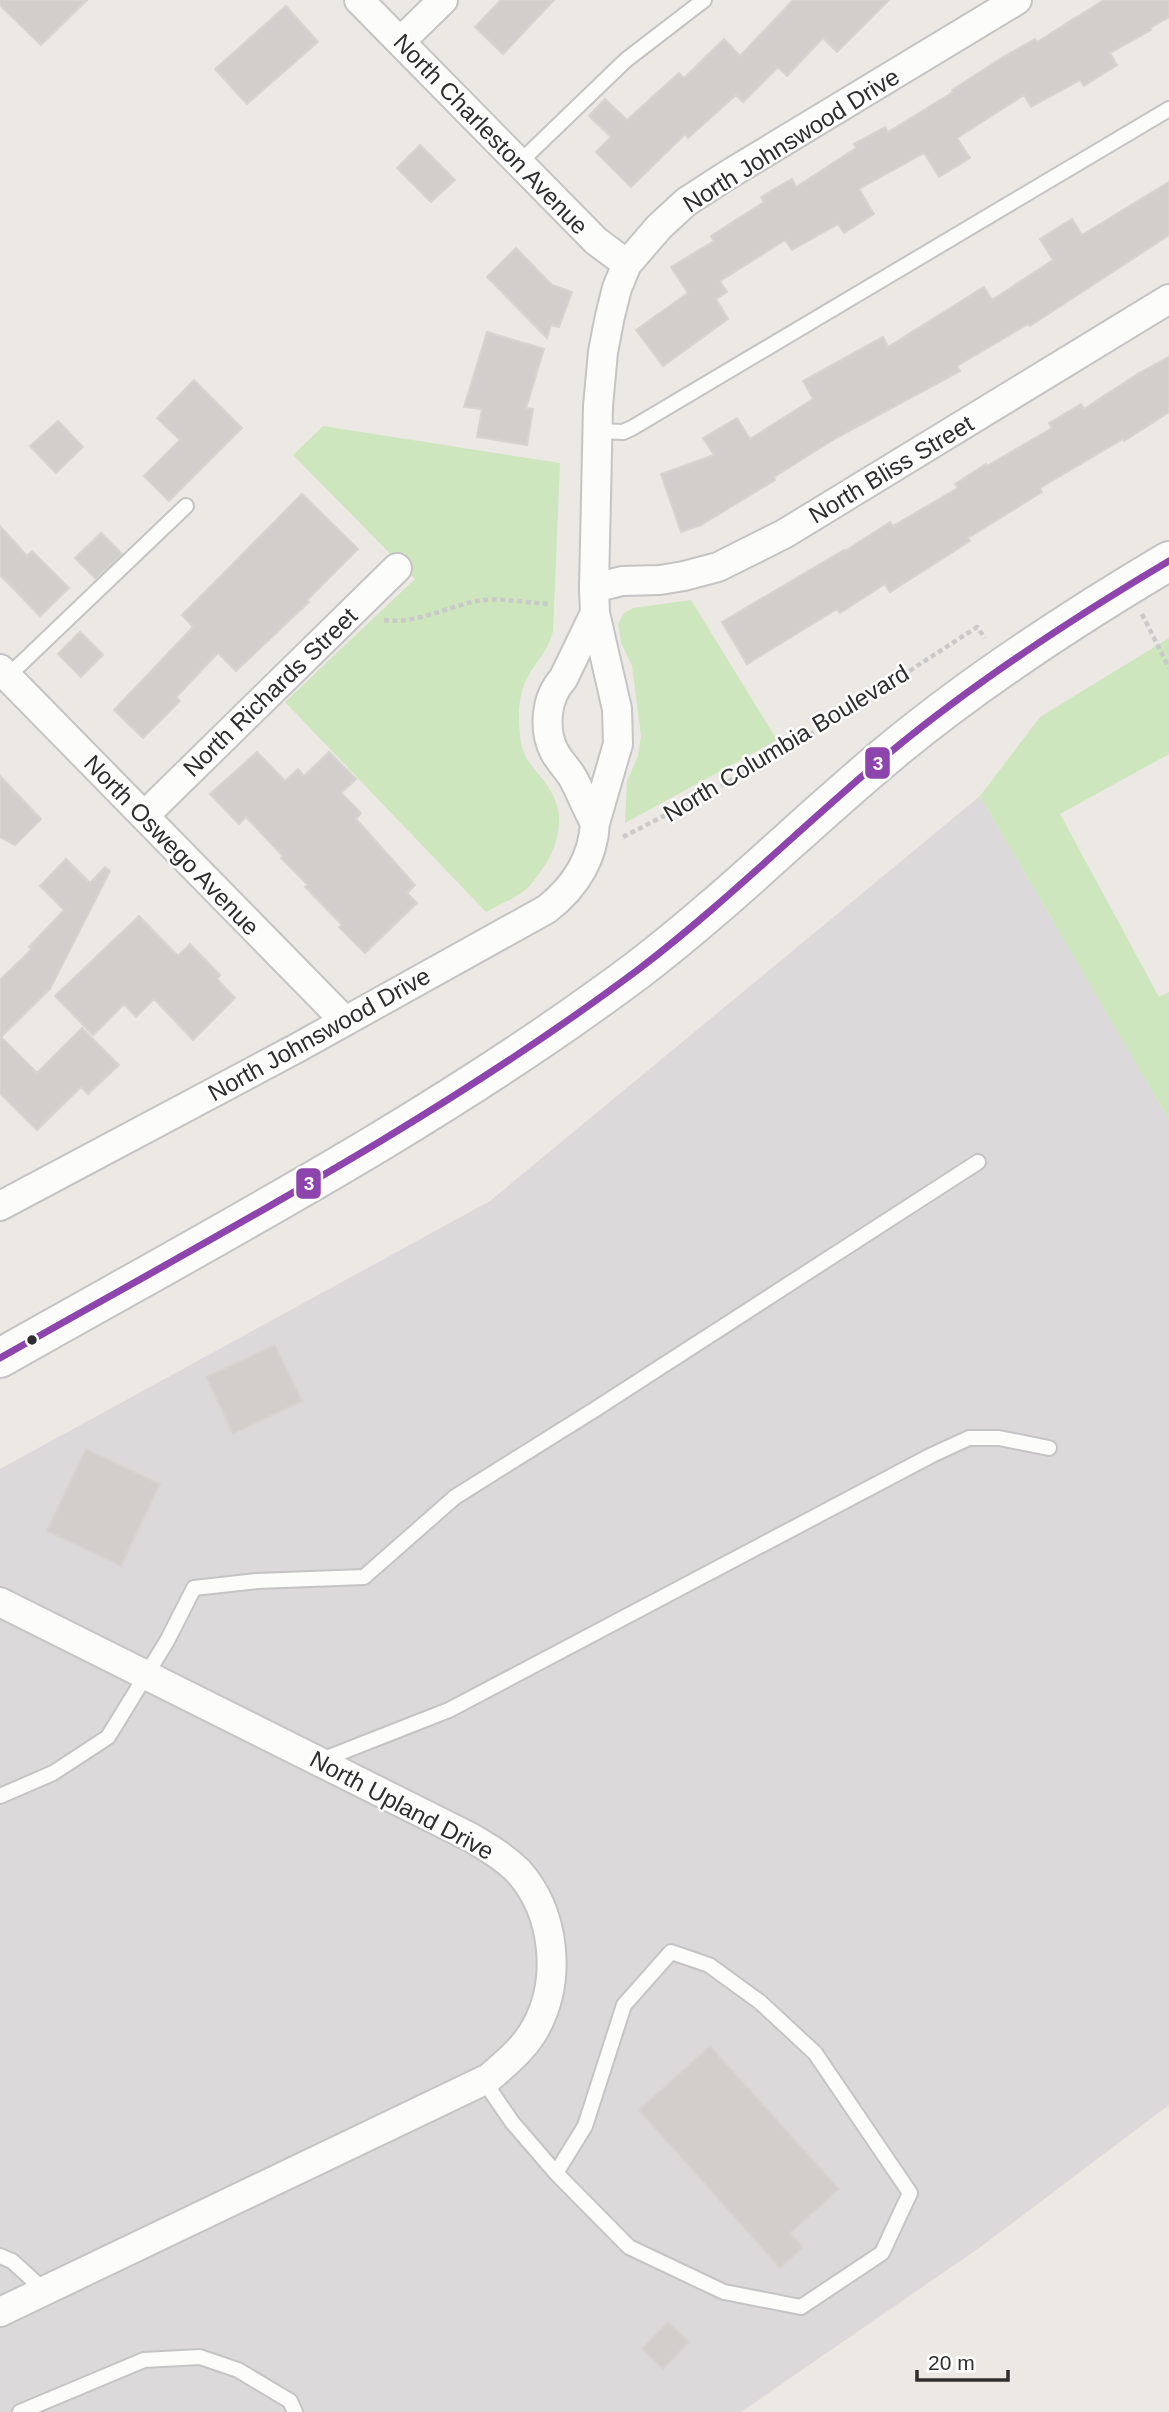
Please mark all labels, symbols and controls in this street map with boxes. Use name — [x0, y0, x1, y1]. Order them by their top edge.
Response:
street label: North Charleston Avenue — [388, 28, 594, 240]
street label: North Johnswood Drive — [678, 62, 904, 218]
street label: North Bliss Street — [804, 409, 978, 529]
street label: North Richards Street — [178, 602, 363, 782]
street label: North Columbia Boulevard — [658, 659, 914, 827]
line badge: 3 — [864, 746, 891, 780]
street label: North Oswego Avenue — [79, 749, 265, 941]
text: 3 — [873, 753, 883, 774]
street label: North Johnswood Drive — [203, 962, 435, 1106]
line badge: 3 — [295, 1167, 322, 1200]
text: 3 — [304, 1173, 314, 1194]
unlabelled marker — [25, 1333, 39, 1347]
street label: North Upland Drive — [306, 1745, 498, 1865]
scale bar — [917, 2338, 1008, 2382]
text: 20 m — [928, 2351, 975, 2374]

